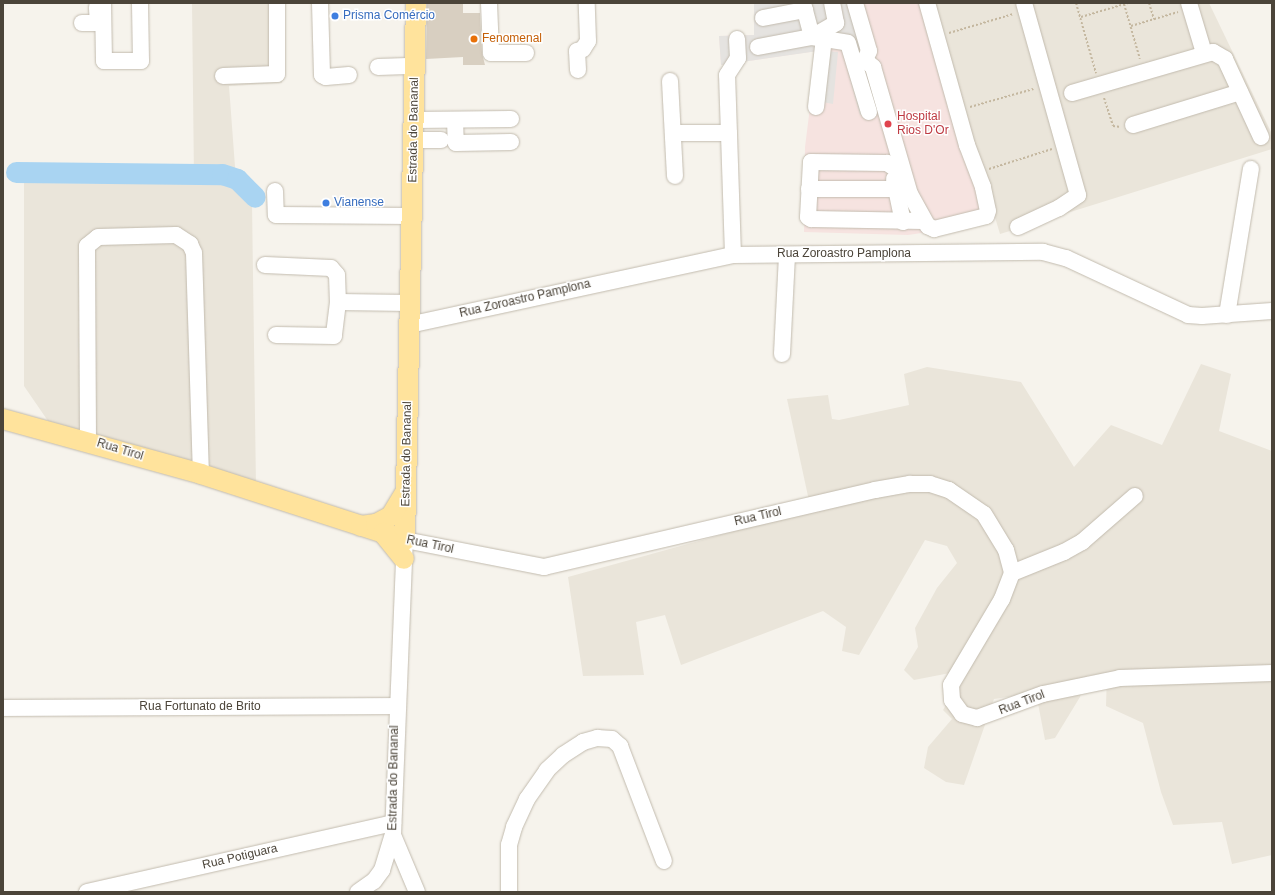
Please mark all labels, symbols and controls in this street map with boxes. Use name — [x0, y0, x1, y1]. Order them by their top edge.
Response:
place label: Prisma Comércio — [343, 9, 435, 23]
marker: Prisma Comércio — [330, 11, 340, 21]
place label: Fenomenal — [482, 32, 542, 46]
marker: Fenomenal — [469, 34, 479, 44]
street label: Estrada do Bananal — [406, 77, 422, 183]
place label: Hospital Rios D'Or — [897, 110, 949, 138]
marker: Hospital Rios D'Or — [882, 118, 894, 130]
place label: Vianense — [334, 196, 384, 210]
marker: Vianense — [321, 198, 331, 208]
street label: Rua Zoroastro Pamplona — [777, 247, 911, 261]
street label: Rua Zoroastro Pamplona — [458, 277, 592, 321]
street label: Estrada do Bananal — [399, 401, 415, 507]
street label: Rua Tirol — [95, 436, 145, 464]
street label: Rua Tirol — [733, 505, 783, 529]
street label: Rua Tirol — [405, 533, 455, 557]
street label: Rua Tirol — [997, 688, 1047, 718]
street label: Rua Fortunato de Brito — [139, 700, 261, 714]
street label: Estrada do Bananal — [386, 725, 402, 831]
street label: Rua Potiguara — [201, 841, 279, 873]

